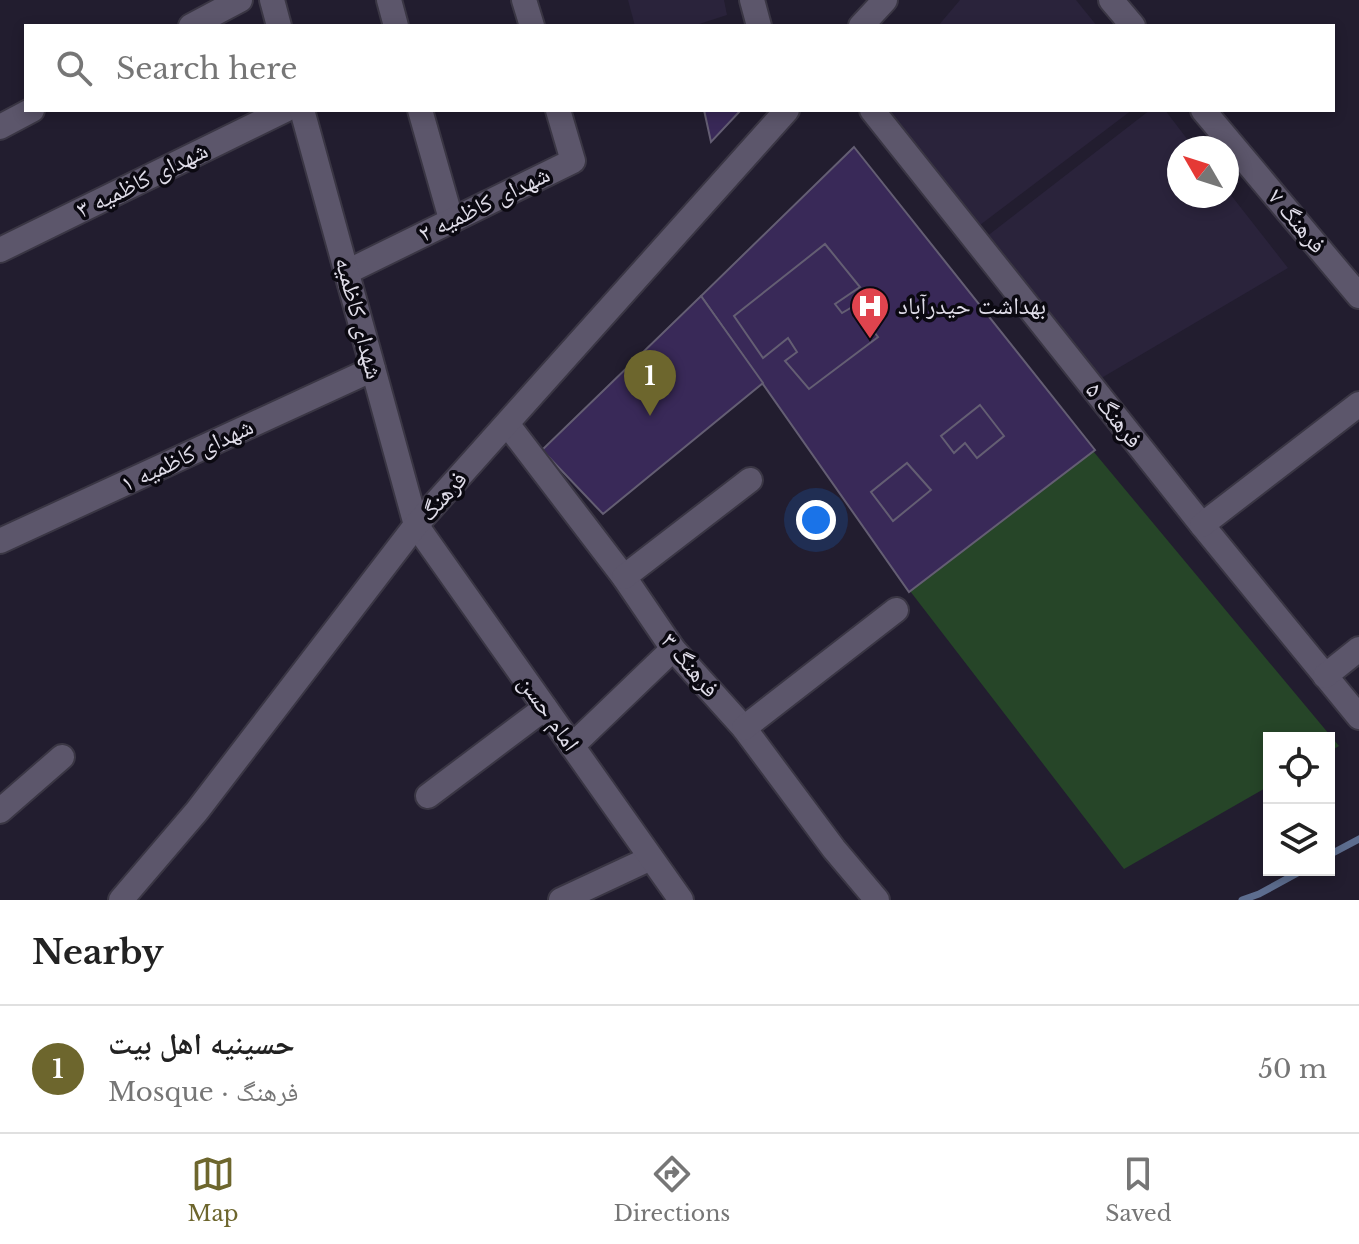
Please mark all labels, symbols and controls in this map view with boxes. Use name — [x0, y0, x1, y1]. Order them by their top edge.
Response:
search box — [24, 24, 1335, 112]
icon: search — [52, 46, 96, 90]
text: Search here — [116, 50, 297, 87]
street label: شهدای کاظمیه ۳ — [71, 135, 212, 224]
north arrow — [1167, 136, 1239, 208]
street label: شهدای کاظمیه ۲ — [413, 159, 554, 248]
street label: فرهنگ ۷ — [1262, 183, 1333, 259]
street label: شهدای کاظمیه — [329, 254, 390, 382]
hospital icon: بهداشت حیدرآباد — [849, 285, 891, 340]
place label: بهداشت حیدرآباد — [898, 291, 1046, 320]
pin: 1 — [624, 350, 676, 416]
street label: فرهنگ ۵ — [1080, 376, 1149, 453]
street label: شهدای کاظمیه ۱ — [116, 411, 258, 498]
street label: فرهنگ — [413, 465, 473, 527]
your location — [796, 500, 836, 540]
street label: فرهنگ ۳ — [655, 627, 726, 703]
street label: امام حسن — [511, 669, 586, 758]
map controls — [1263, 732, 1335, 876]
button: locate — [1263, 732, 1335, 804]
button: layers — [1263, 804, 1335, 876]
text: Nearby — [32, 931, 164, 973]
text: حسینیه اهل بیت — [108, 1025, 295, 1062]
text: 1 — [52, 1053, 64, 1085]
text: 50 m — [1258, 1053, 1327, 1085]
text: Mosque · فرهنگ — [108, 1076, 298, 1108]
tab: Map — [187, 1152, 239, 1227]
tab: Directions — [613, 1152, 730, 1227]
tab: Saved — [1105, 1152, 1172, 1227]

